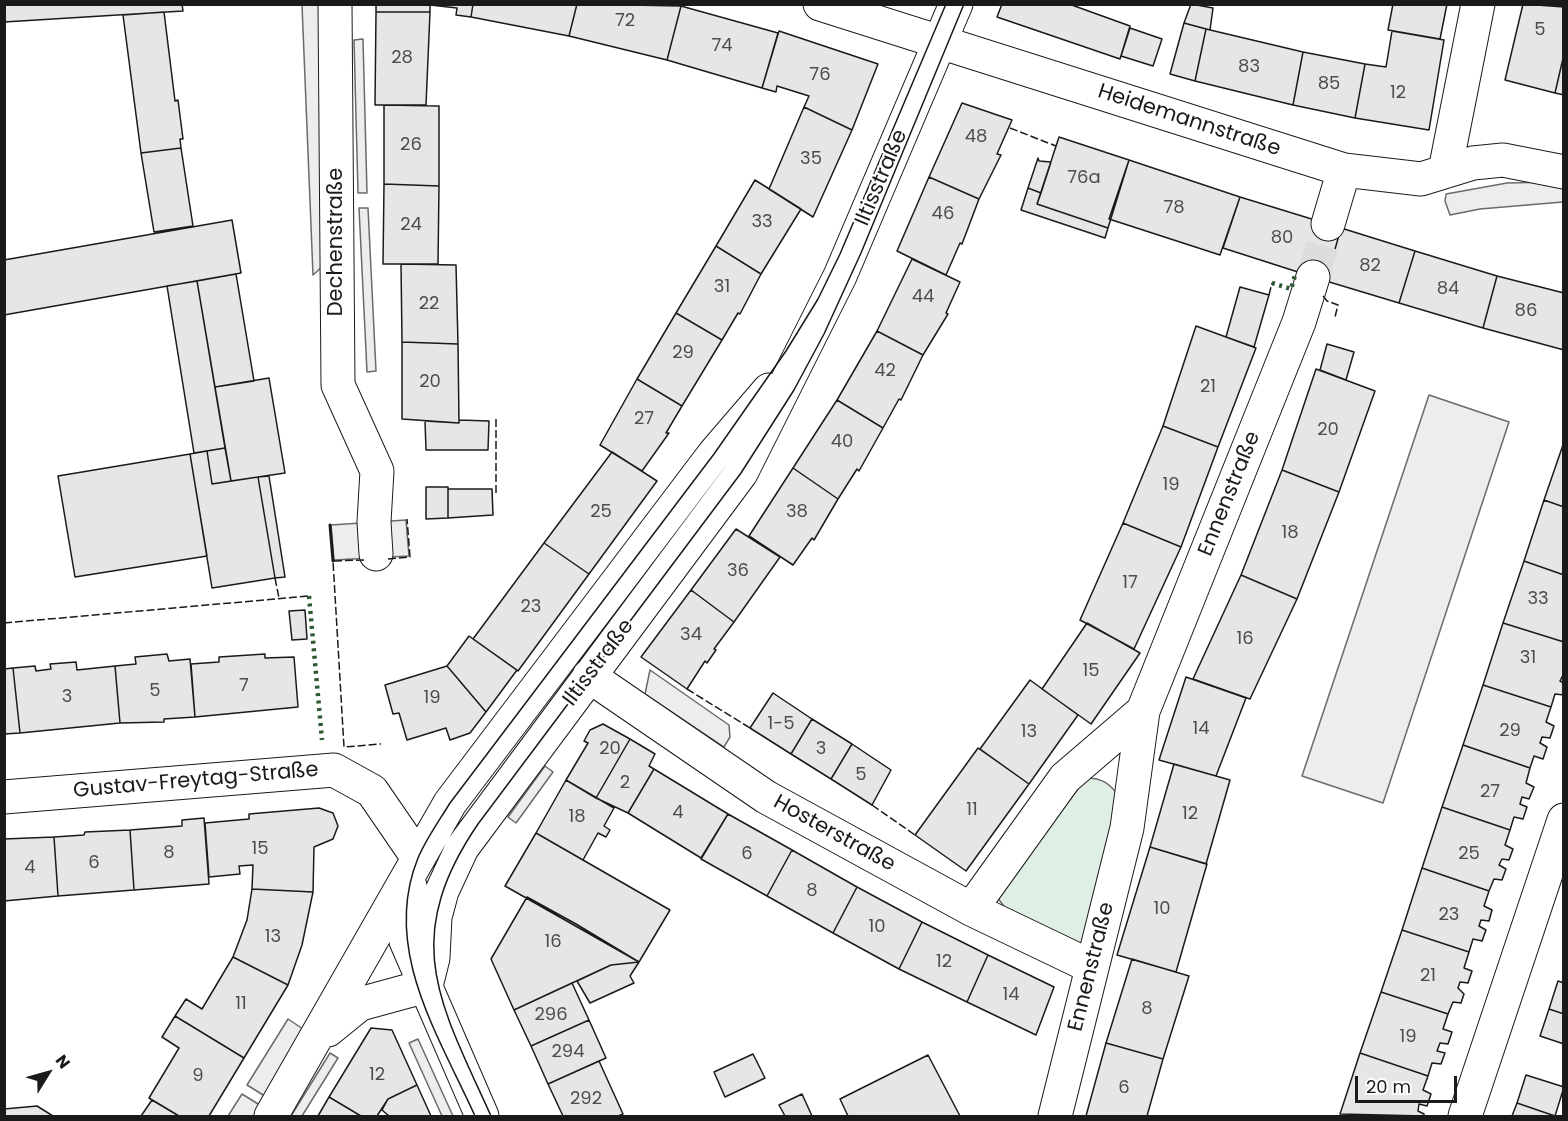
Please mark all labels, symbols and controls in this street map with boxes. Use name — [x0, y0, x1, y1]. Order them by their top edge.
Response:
house number: 72 — [615, 10, 635, 32]
house number: 5 — [1534, 19, 1546, 41]
house number: 74 — [711, 35, 733, 57]
house number: 28 — [391, 47, 413, 69]
house number: 83 — [1238, 56, 1260, 78]
house number: 76 — [809, 64, 831, 86]
house number: 85 — [1318, 73, 1340, 95]
street label: Heidemannstraße — [1094, 80, 1284, 162]
house number: 12 — [1390, 82, 1406, 104]
street label: Iltisstraße — [850, 126, 914, 230]
house number: 48 — [965, 126, 987, 148]
house number: 26 — [400, 134, 422, 156]
house number: 35 — [800, 148, 822, 170]
house number: 76a — [1067, 167, 1101, 189]
street label: Dechenstraße — [324, 168, 350, 316]
house number: 78 — [1163, 197, 1185, 219]
house number: 46 — [932, 203, 954, 225]
house number: 33 — [751, 211, 773, 233]
house number: 24 — [400, 214, 422, 236]
house number: 80 — [1271, 227, 1293, 249]
house number: 82 — [1359, 255, 1381, 277]
house number: 31 — [714, 276, 730, 298]
house number: 84 — [1437, 278, 1459, 300]
house number: 44 — [912, 286, 934, 308]
house number: 22 — [419, 293, 439, 315]
house number: 86 — [1515, 300, 1537, 322]
house number: 29 — [672, 342, 694, 364]
house number: 42 — [874, 360, 896, 382]
house number: 20 — [419, 371, 441, 393]
house number: 21 — [1200, 376, 1216, 398]
house number: 27 — [634, 408, 654, 430]
house number: 20 — [1317, 419, 1339, 441]
street label: Ennenstraße — [1194, 428, 1266, 560]
house number: 40 — [831, 431, 853, 453]
house number: 19 — [1162, 474, 1180, 496]
house number: 25 — [590, 501, 612, 523]
house number: 38 — [786, 501, 808, 523]
house number: 18 — [1281, 522, 1299, 544]
house number: 36 — [727, 560, 749, 582]
house number: 17 — [1122, 572, 1138, 594]
house number: 33 — [1527, 588, 1549, 610]
house number: 23 — [521, 596, 541, 618]
street label: Iltisstraße — [558, 615, 640, 711]
house number: 34 — [680, 624, 702, 646]
house number: 16 — [1236, 628, 1254, 650]
house number: 31 — [1520, 647, 1536, 669]
house number: 15 — [1082, 660, 1100, 682]
house number: 7 — [239, 675, 249, 697]
house number: 5 — [149, 680, 161, 702]
house number: 3 — [62, 686, 72, 708]
house number: 19 — [423, 687, 441, 709]
house number: 1-5 — [768, 713, 794, 735]
house number: 14 — [1192, 718, 1210, 740]
house number: 29 — [1499, 720, 1521, 742]
house number: 13 — [1021, 721, 1037, 743]
house number: 20 — [599, 738, 621, 760]
house number: 3 — [816, 738, 826, 760]
street label: Gustav-Freytag-Straße — [72, 758, 320, 804]
house number: 5 — [855, 764, 867, 786]
house number: 2 — [620, 772, 630, 794]
house number: 27 — [1480, 781, 1500, 803]
street label: Hosterstraße — [769, 790, 899, 878]
house number: 11 — [966, 799, 978, 821]
house number: 4 — [672, 802, 684, 824]
house number: 12 — [1182, 803, 1198, 825]
house number: 18 — [568, 806, 586, 828]
house number: 15 — [251, 838, 269, 860]
house number: 8 — [163, 842, 175, 864]
house number: 6 — [741, 843, 753, 865]
house number: 25 — [1458, 843, 1480, 865]
house number: 6 — [88, 852, 100, 874]
house number: 4 — [24, 857, 36, 879]
house number: 8 — [806, 880, 818, 902]
house number: 10 — [1153, 898, 1171, 920]
street label: Ennenstraße — [1064, 900, 1120, 1034]
house number: 23 — [1439, 904, 1459, 926]
house number: 10 — [868, 916, 886, 938]
house number: 13 — [265, 926, 281, 948]
house number: 16 — [544, 931, 562, 953]
house number: 12 — [936, 951, 952, 973]
house number: 21 — [1420, 965, 1436, 987]
house number: 14 — [1002, 984, 1020, 1006]
house number: 11 — [235, 993, 247, 1015]
house number: 8 — [1141, 998, 1153, 1020]
house number: 296 — [534, 1004, 568, 1026]
house number: 19 — [1399, 1026, 1417, 1048]
house number: 294 — [551, 1041, 585, 1063]
north arrow — [18, 1043, 78, 1103]
text: N — [50, 1050, 76, 1074]
house number: 12 — [369, 1064, 385, 1086]
scale bar — [1358, 1064, 1460, 1102]
house number: 9 — [192, 1065, 204, 1087]
text: 20 m — [1366, 1074, 1411, 1099]
house number: 6 — [1118, 1077, 1130, 1099]
house number: 292 — [570, 1088, 602, 1110]

